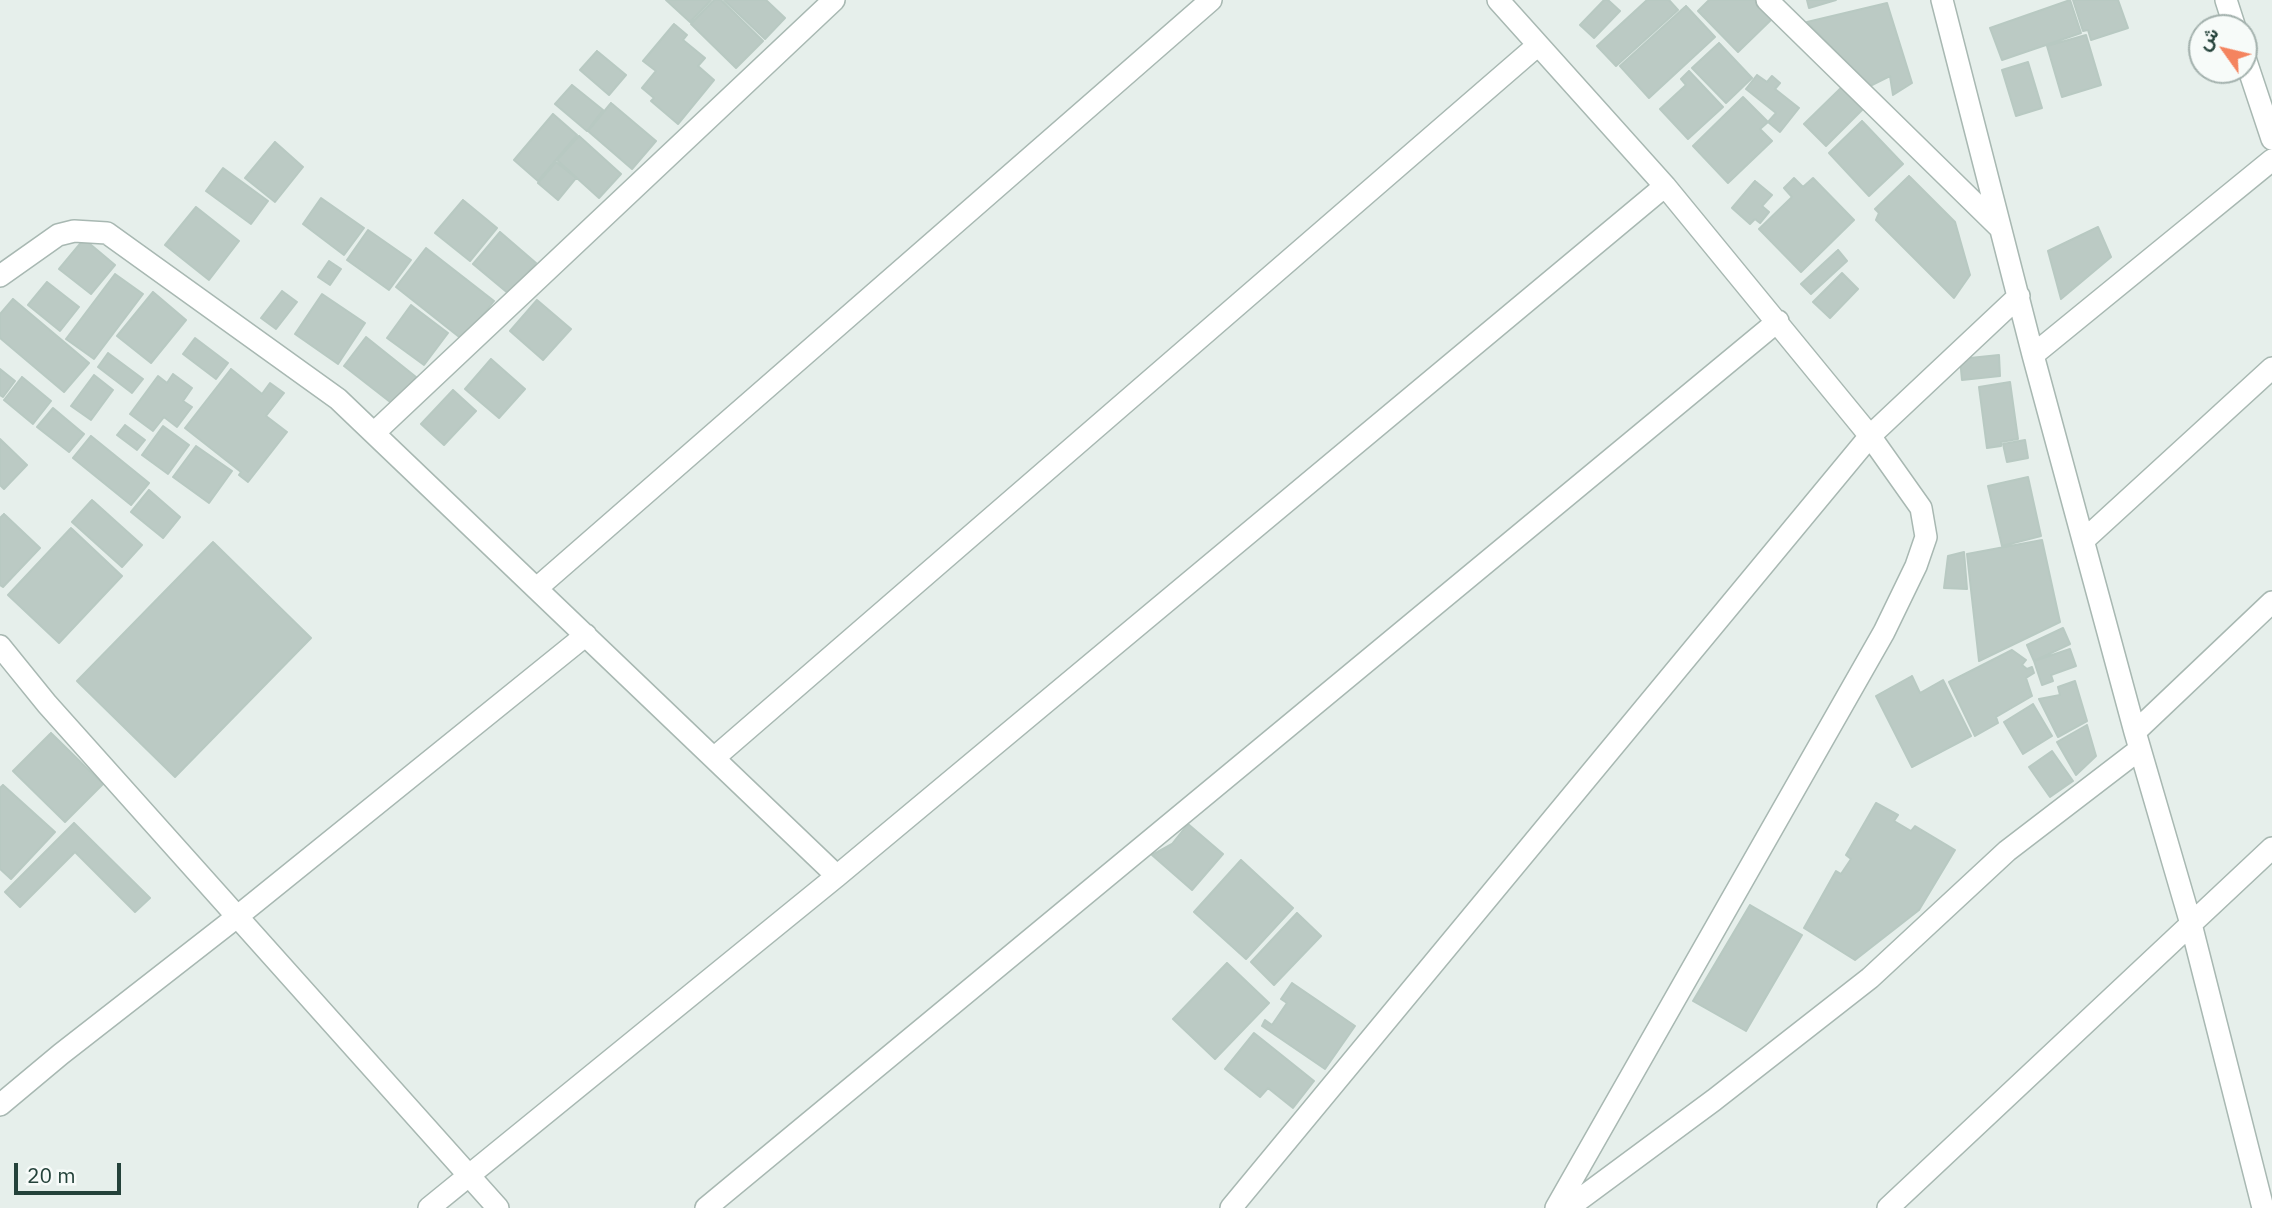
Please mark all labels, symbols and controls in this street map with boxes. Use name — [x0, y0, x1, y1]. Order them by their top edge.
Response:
north arrow — [2188, 14, 2258, 84]
text: ش — [2191, 22, 2224, 55]
scale bar — [18, 1148, 124, 1192]
text: 20 m — [27, 1161, 76, 1189]

